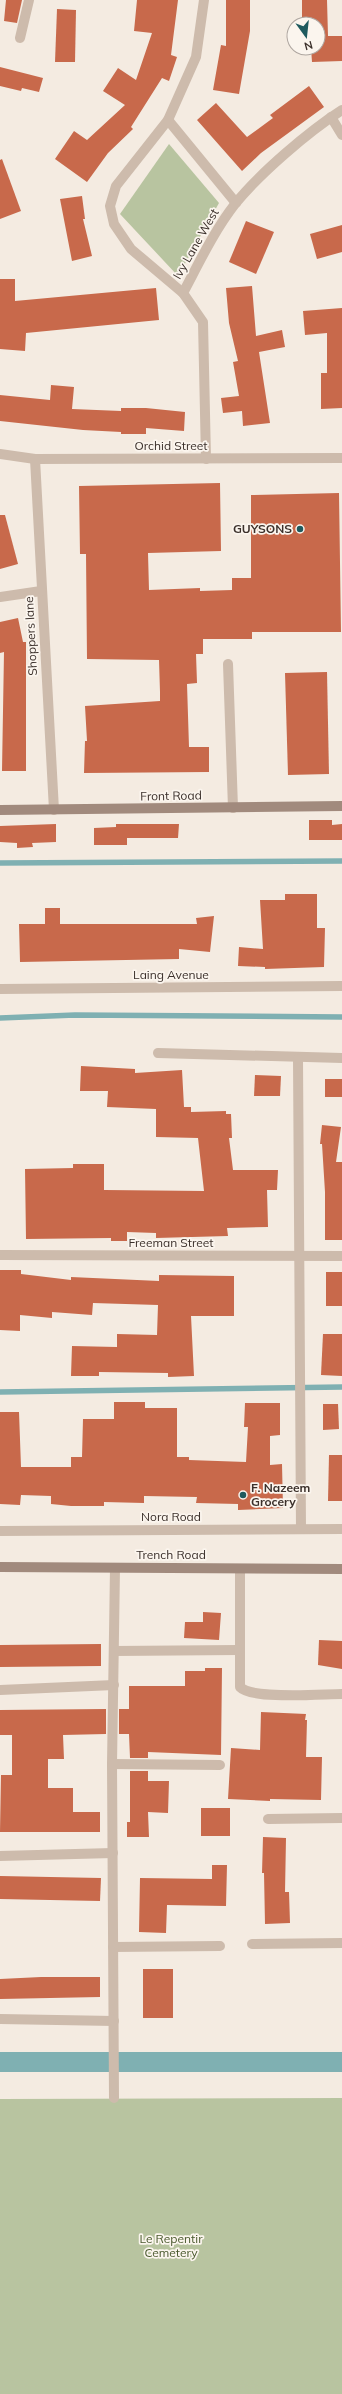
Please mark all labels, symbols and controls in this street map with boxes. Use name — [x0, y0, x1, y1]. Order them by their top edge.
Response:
north arrow — [286, 16, 326, 56]
text: N — [303, 38, 314, 53]
street label: Ivy Lane West — [169, 206, 222, 282]
street label: Orchid Street — [135, 438, 207, 453]
place label: GUYSONS — [233, 521, 292, 536]
marker: GUYSONS — [295, 524, 305, 534]
street label: Shoppers lane — [21, 596, 40, 676]
street label: Front Road — [140, 787, 202, 804]
street label: Laing Avenue — [133, 967, 209, 982]
street label: Freeman Street — [128, 1235, 214, 1250]
place label: F. Nazeem Grocery — [251, 1480, 311, 1509]
marker: F. Nazeem Grocery — [238, 1490, 248, 1500]
street label: Nora Road — [141, 1509, 201, 1524]
street label: Trench Road — [136, 1547, 206, 1562]
park label: Le Repentir Cemetery — [139, 2231, 203, 2260]

